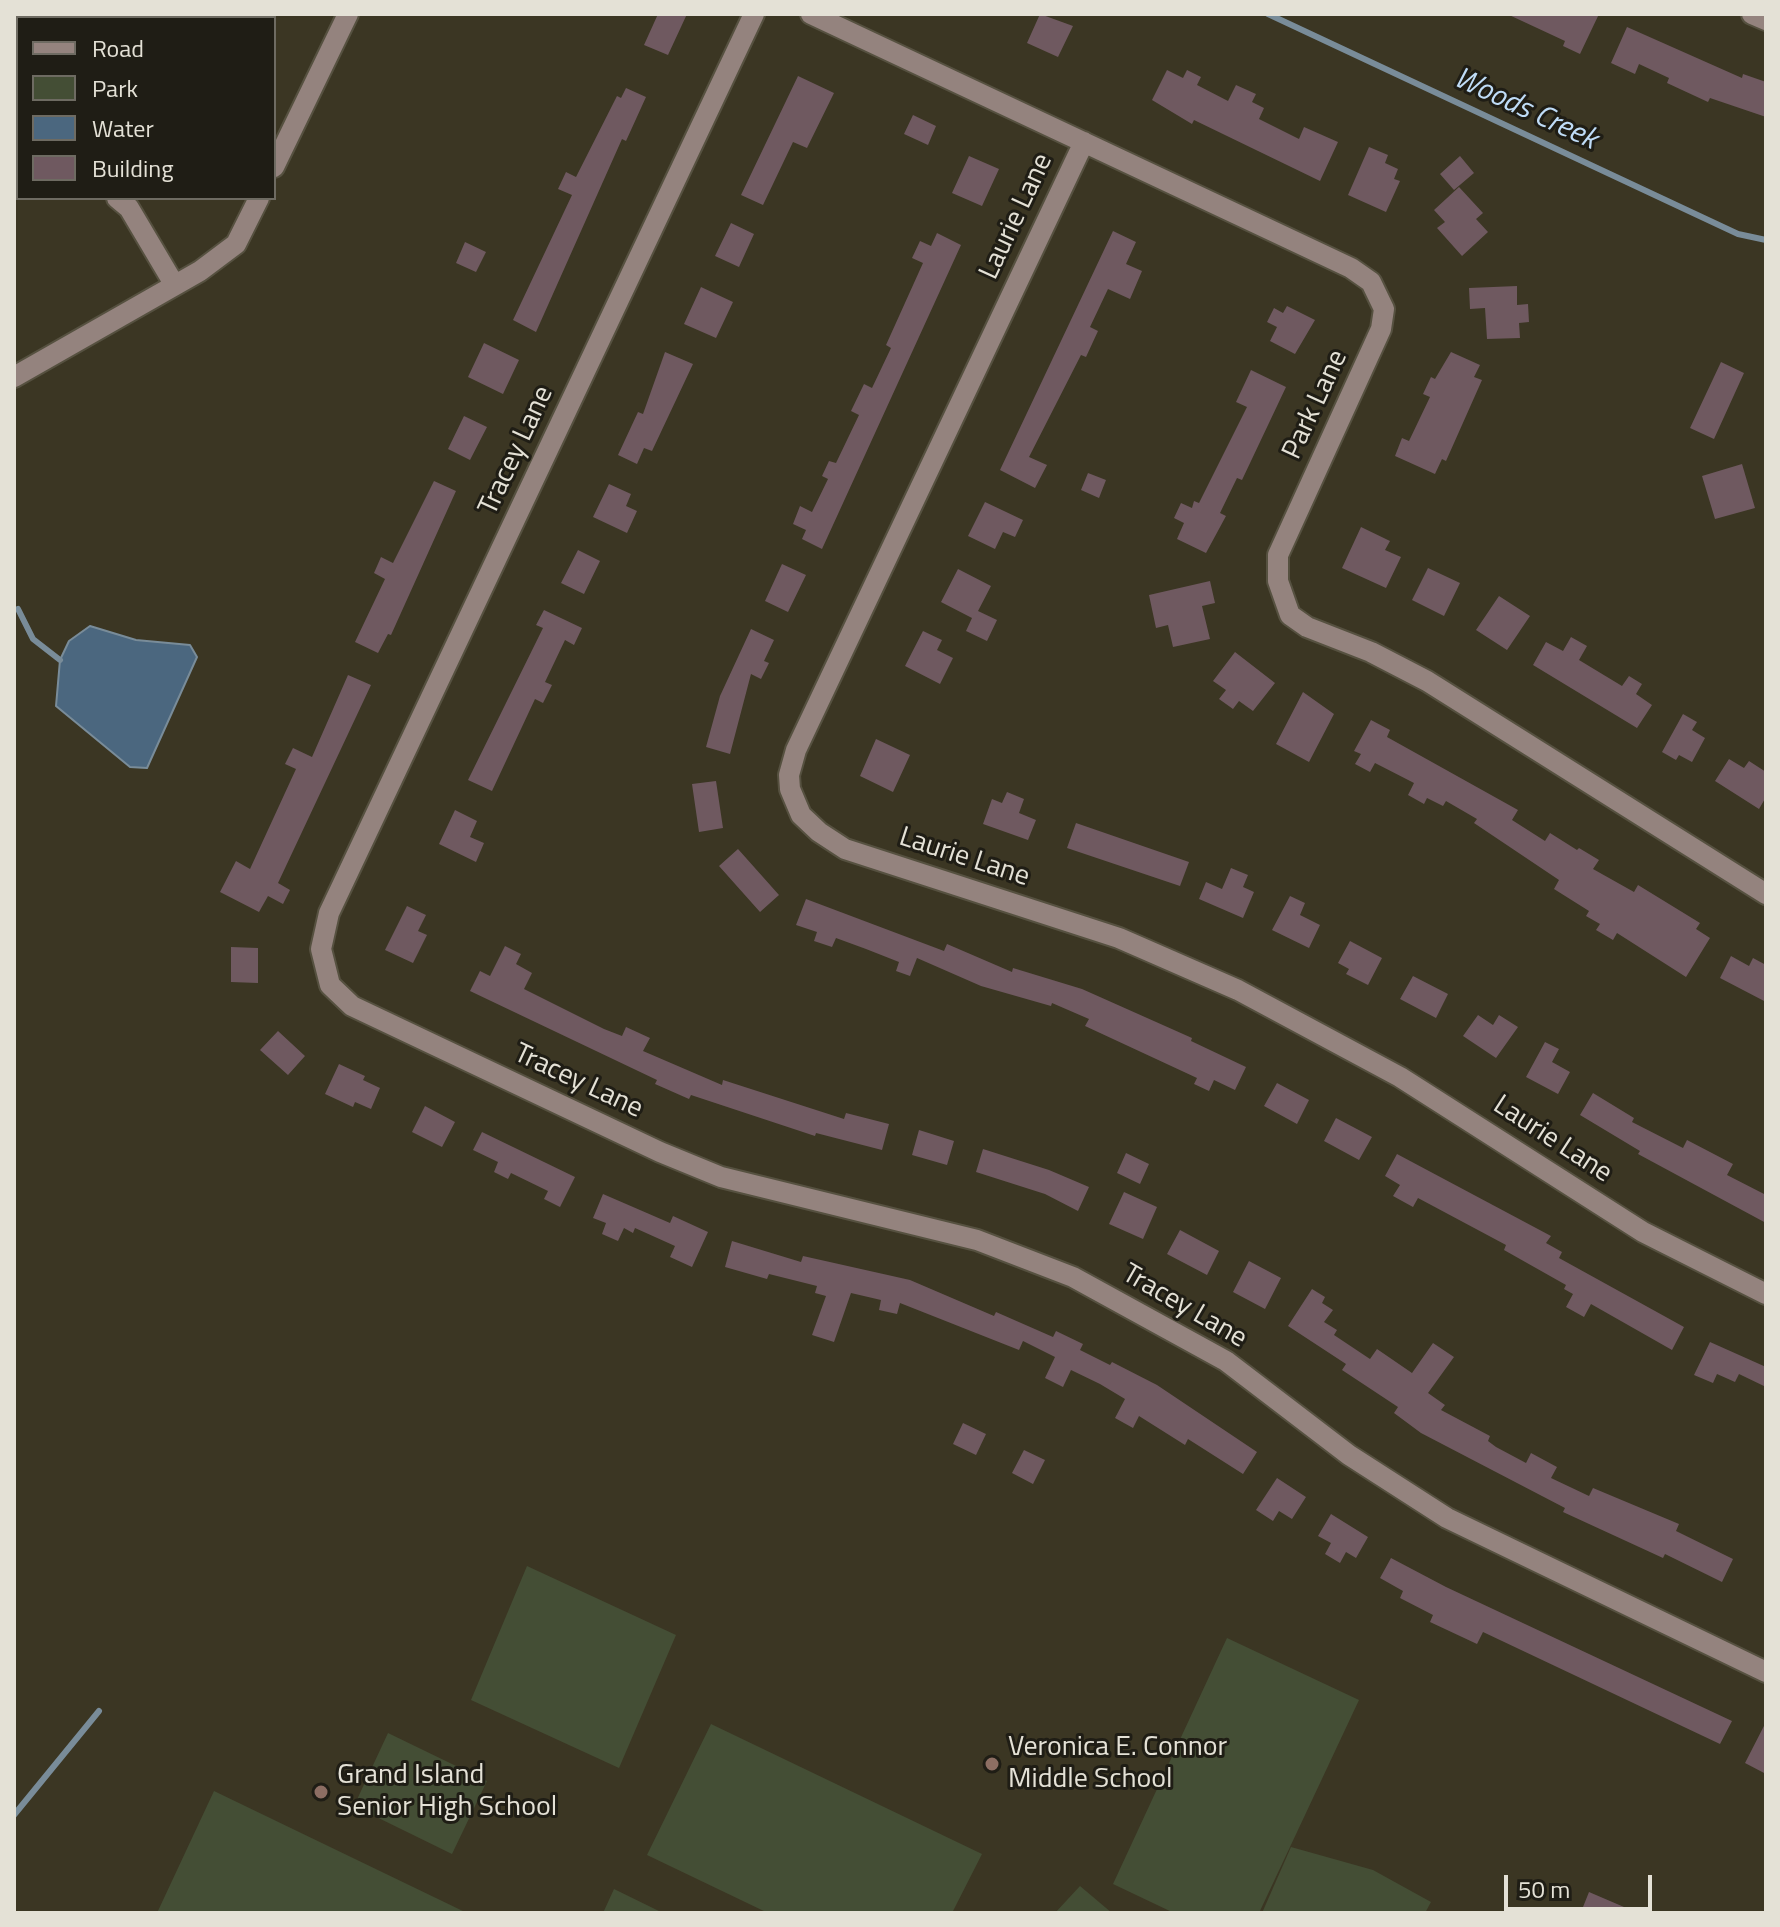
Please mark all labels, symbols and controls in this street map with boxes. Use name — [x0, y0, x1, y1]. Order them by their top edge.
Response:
legend — [16, 16, 276, 200]
text: Road — [92, 30, 144, 66]
water label: Woods Creek — [1448, 61, 1602, 159]
text: Park — [92, 70, 138, 106]
text: Water — [92, 110, 154, 146]
street label: Laurie Lane — [973, 149, 1061, 285]
text: Building — [92, 150, 174, 186]
street label: Park Lane — [1276, 345, 1356, 465]
street label: Tracey Lane — [473, 381, 561, 521]
street label: Laurie Lane — [895, 821, 1033, 895]
street label: Tracey Lane — [508, 1038, 648, 1126]
street label: Laurie Lane — [1486, 1089, 1618, 1191]
street label: Tracey Lane — [1116, 1258, 1252, 1356]
place label: Veronica E. Connor Middle School — [1008, 1731, 1227, 1797]
marker: Veronica E. Connor Middle School — [983, 1755, 1001, 1773]
place label: Grand Island Senior High School — [337, 1759, 557, 1825]
marker: Grand Island Senior High School — [312, 1783, 330, 1801]
scale bar — [1508, 1859, 1656, 1909]
text: 50 m — [1518, 1871, 1570, 1907]

